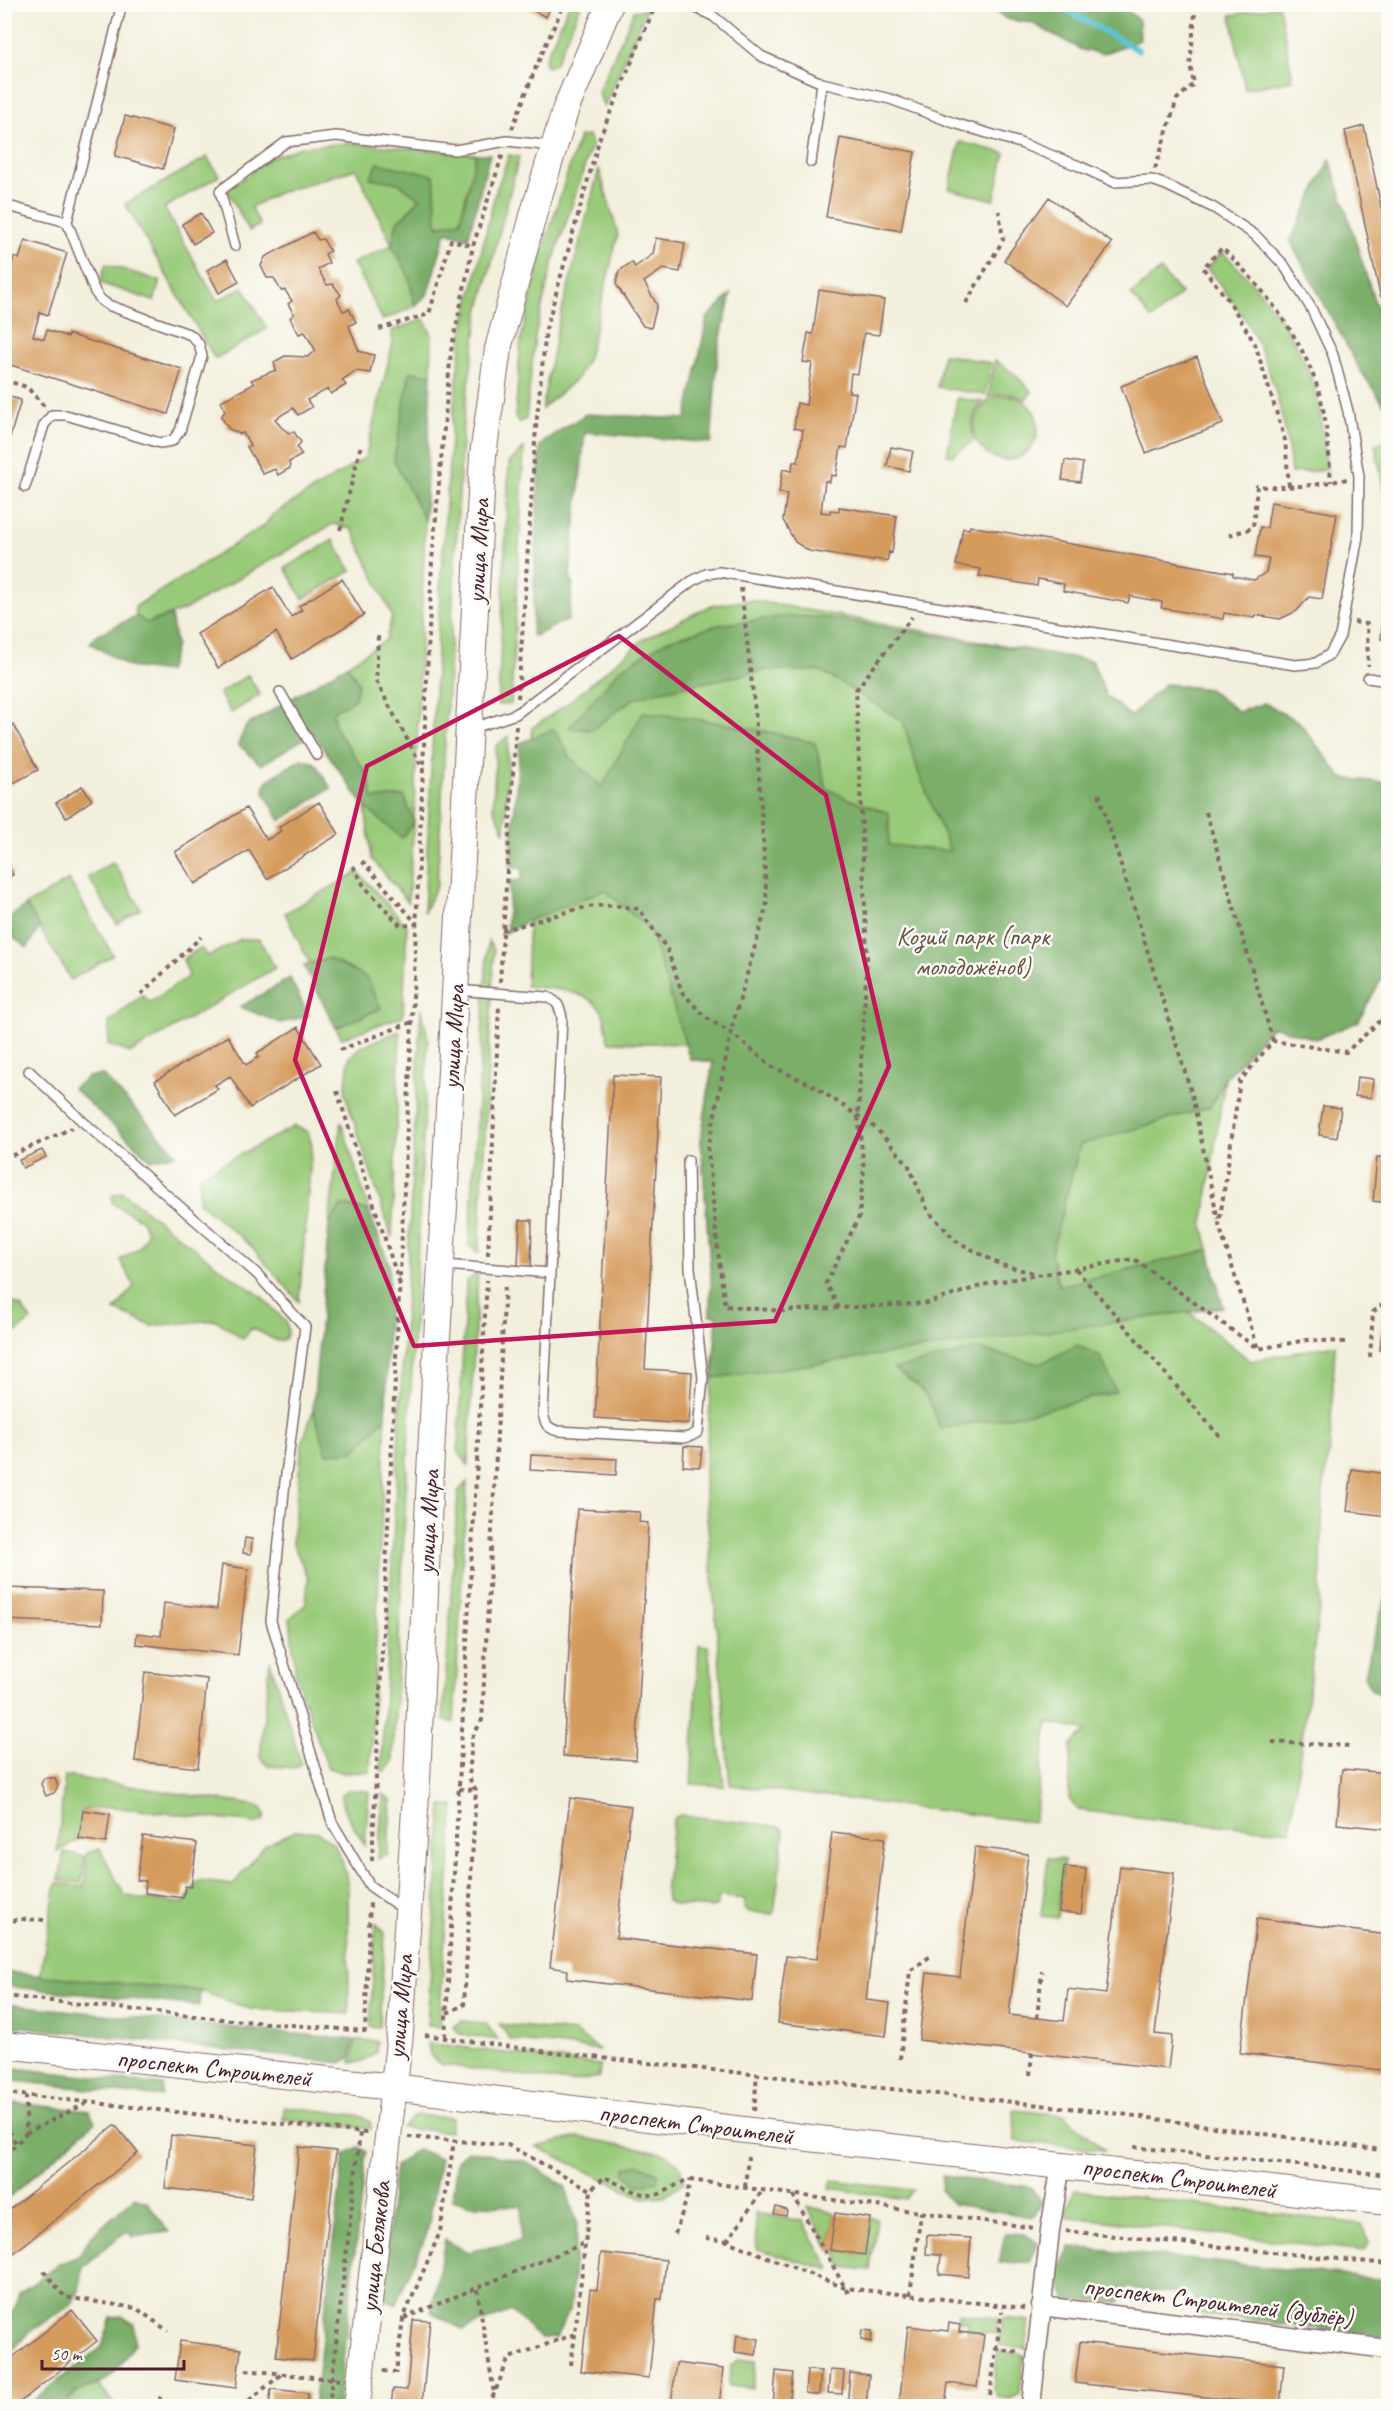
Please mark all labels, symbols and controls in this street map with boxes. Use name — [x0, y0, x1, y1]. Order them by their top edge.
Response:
street label: улица Мира — [459, 496, 497, 606]
park label: Козий парк (парк молодожёнов) — [897, 920, 1051, 983]
street label: улица Мира — [434, 982, 472, 1092]
street label: улица Мира — [409, 1467, 447, 1577]
street label: улица Мира — [379, 1952, 421, 2063]
street label: проспект Строителей — [115, 2041, 315, 2095]
street label: проспект Строителей — [597, 2096, 797, 2153]
street label: проспект Строителей — [1080, 2150, 1280, 2207]
street label: улица Белякова — [351, 2178, 398, 2316]
street label: проспект Строителей (дублёр) — [1082, 2269, 1356, 2335]
scale bar — [42, 2333, 184, 2371]
text: 50 m — [51, 2343, 84, 2365]

